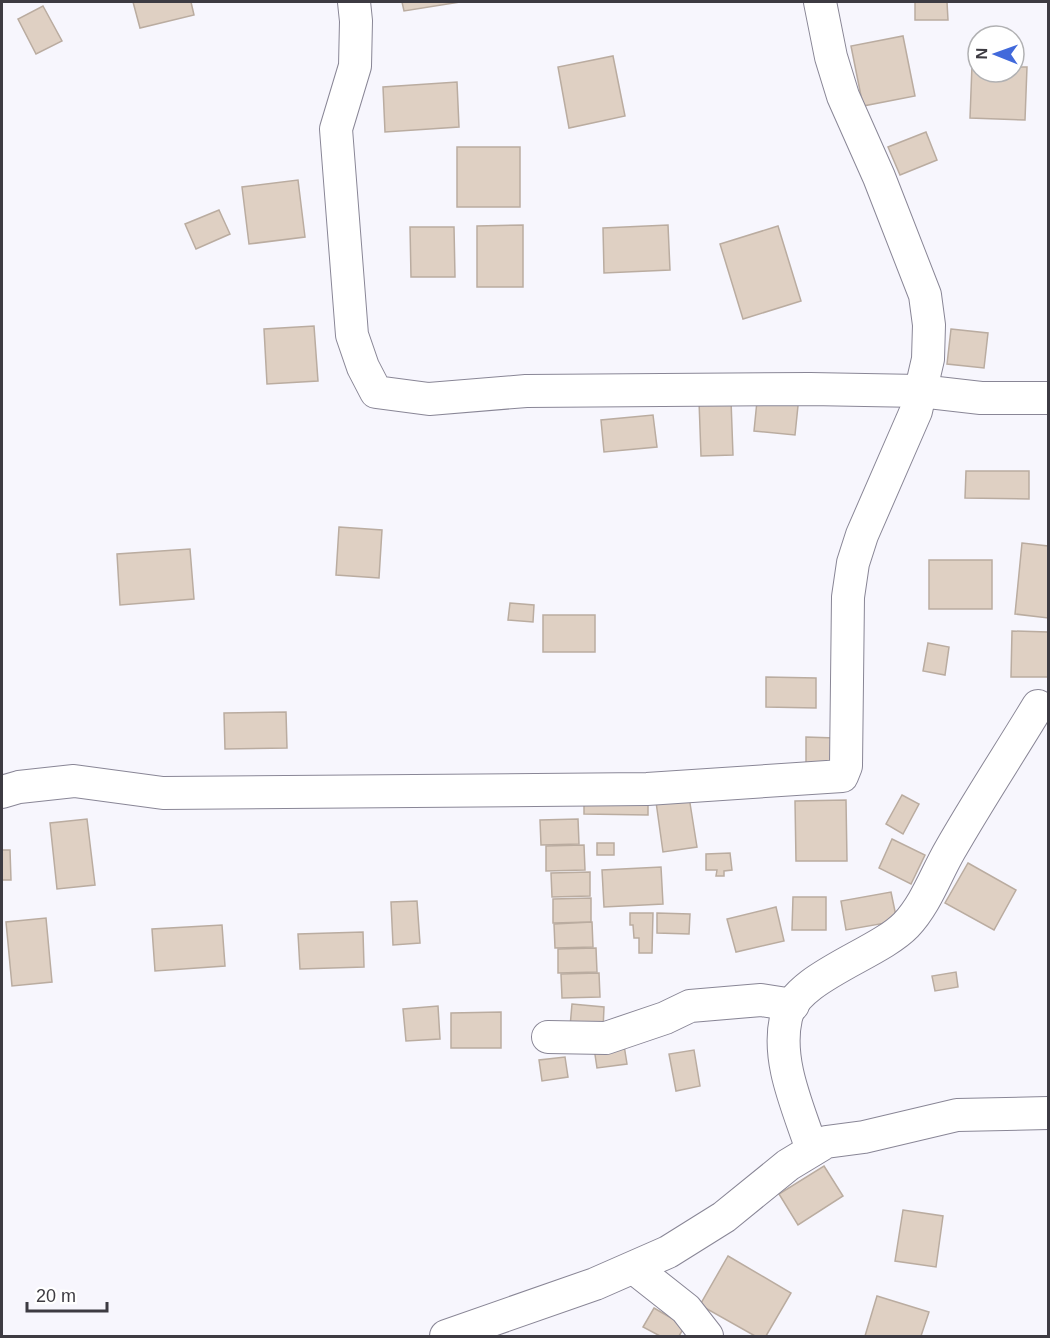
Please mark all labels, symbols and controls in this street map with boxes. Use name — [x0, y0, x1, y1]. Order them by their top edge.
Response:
north arrow — [966, 24, 1026, 84]
text: N — [973, 48, 990, 60]
scale bar — [27, 1275, 106, 1313]
text: 20 m — [36, 1286, 76, 1306]

